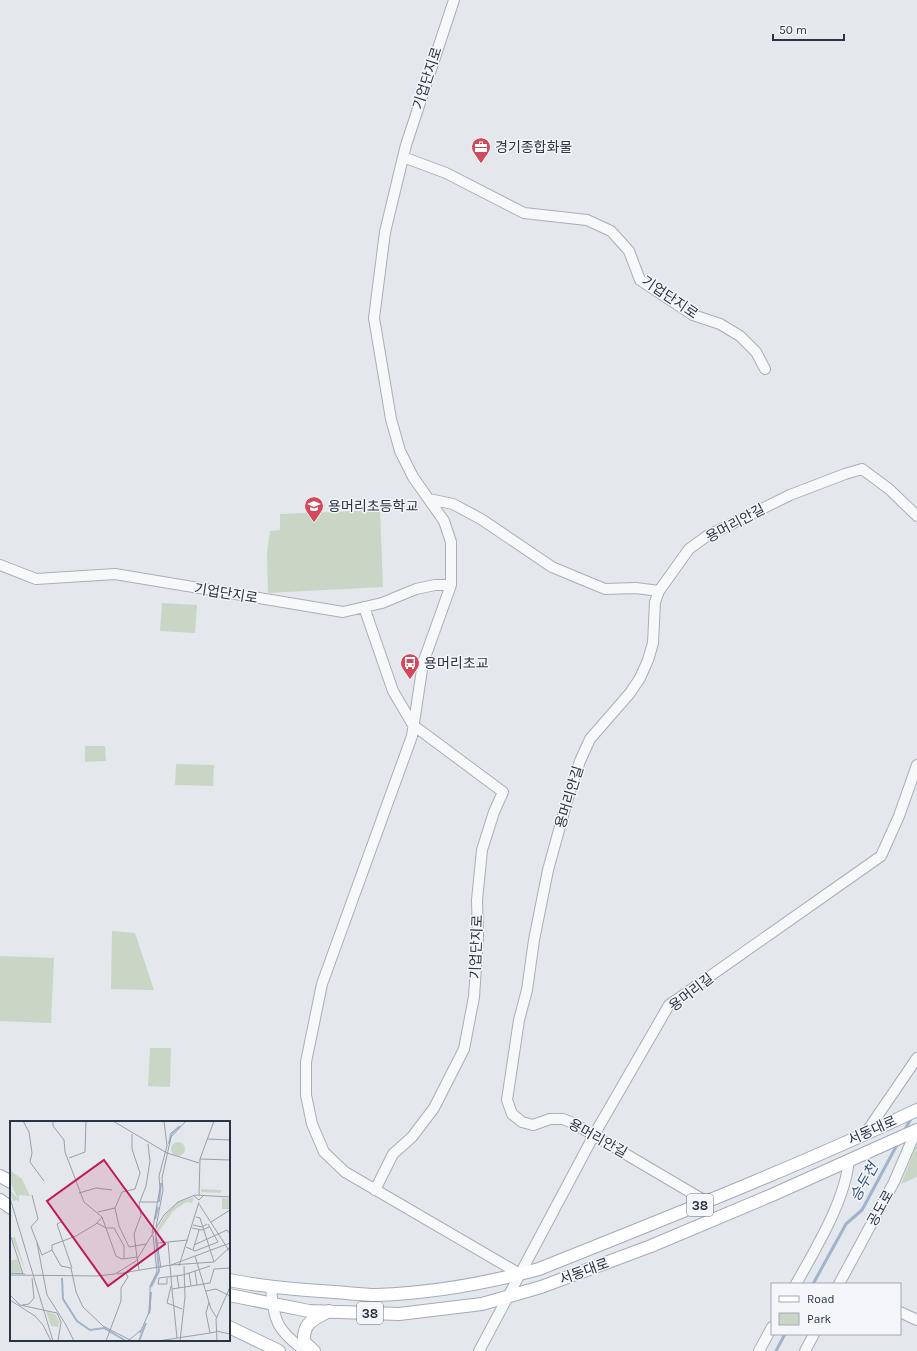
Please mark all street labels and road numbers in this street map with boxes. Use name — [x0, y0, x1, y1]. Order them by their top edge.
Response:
street label: 기업단지로 — [409, 45, 446, 111]
street label: 기업단지로 — [638, 272, 701, 323]
street label: 용머리안길 — [703, 501, 768, 546]
street label: 기업단지로 — [193, 580, 259, 607]
street label: 용머리안길 — [552, 764, 587, 830]
street label: 기업단지로 — [467, 914, 486, 979]
street label: 용머리길 — [666, 970, 717, 1015]
street label: 서동대로 — [845, 1112, 899, 1149]
street label: 용머리안길 — [565, 1115, 630, 1161]
street label: 공도로 — [864, 1187, 897, 1229]
road number: 38 — [687, 1194, 713, 1216]
street label: 서동대로 — [557, 1255, 611, 1288]
road number: 38 — [357, 1302, 383, 1324]

